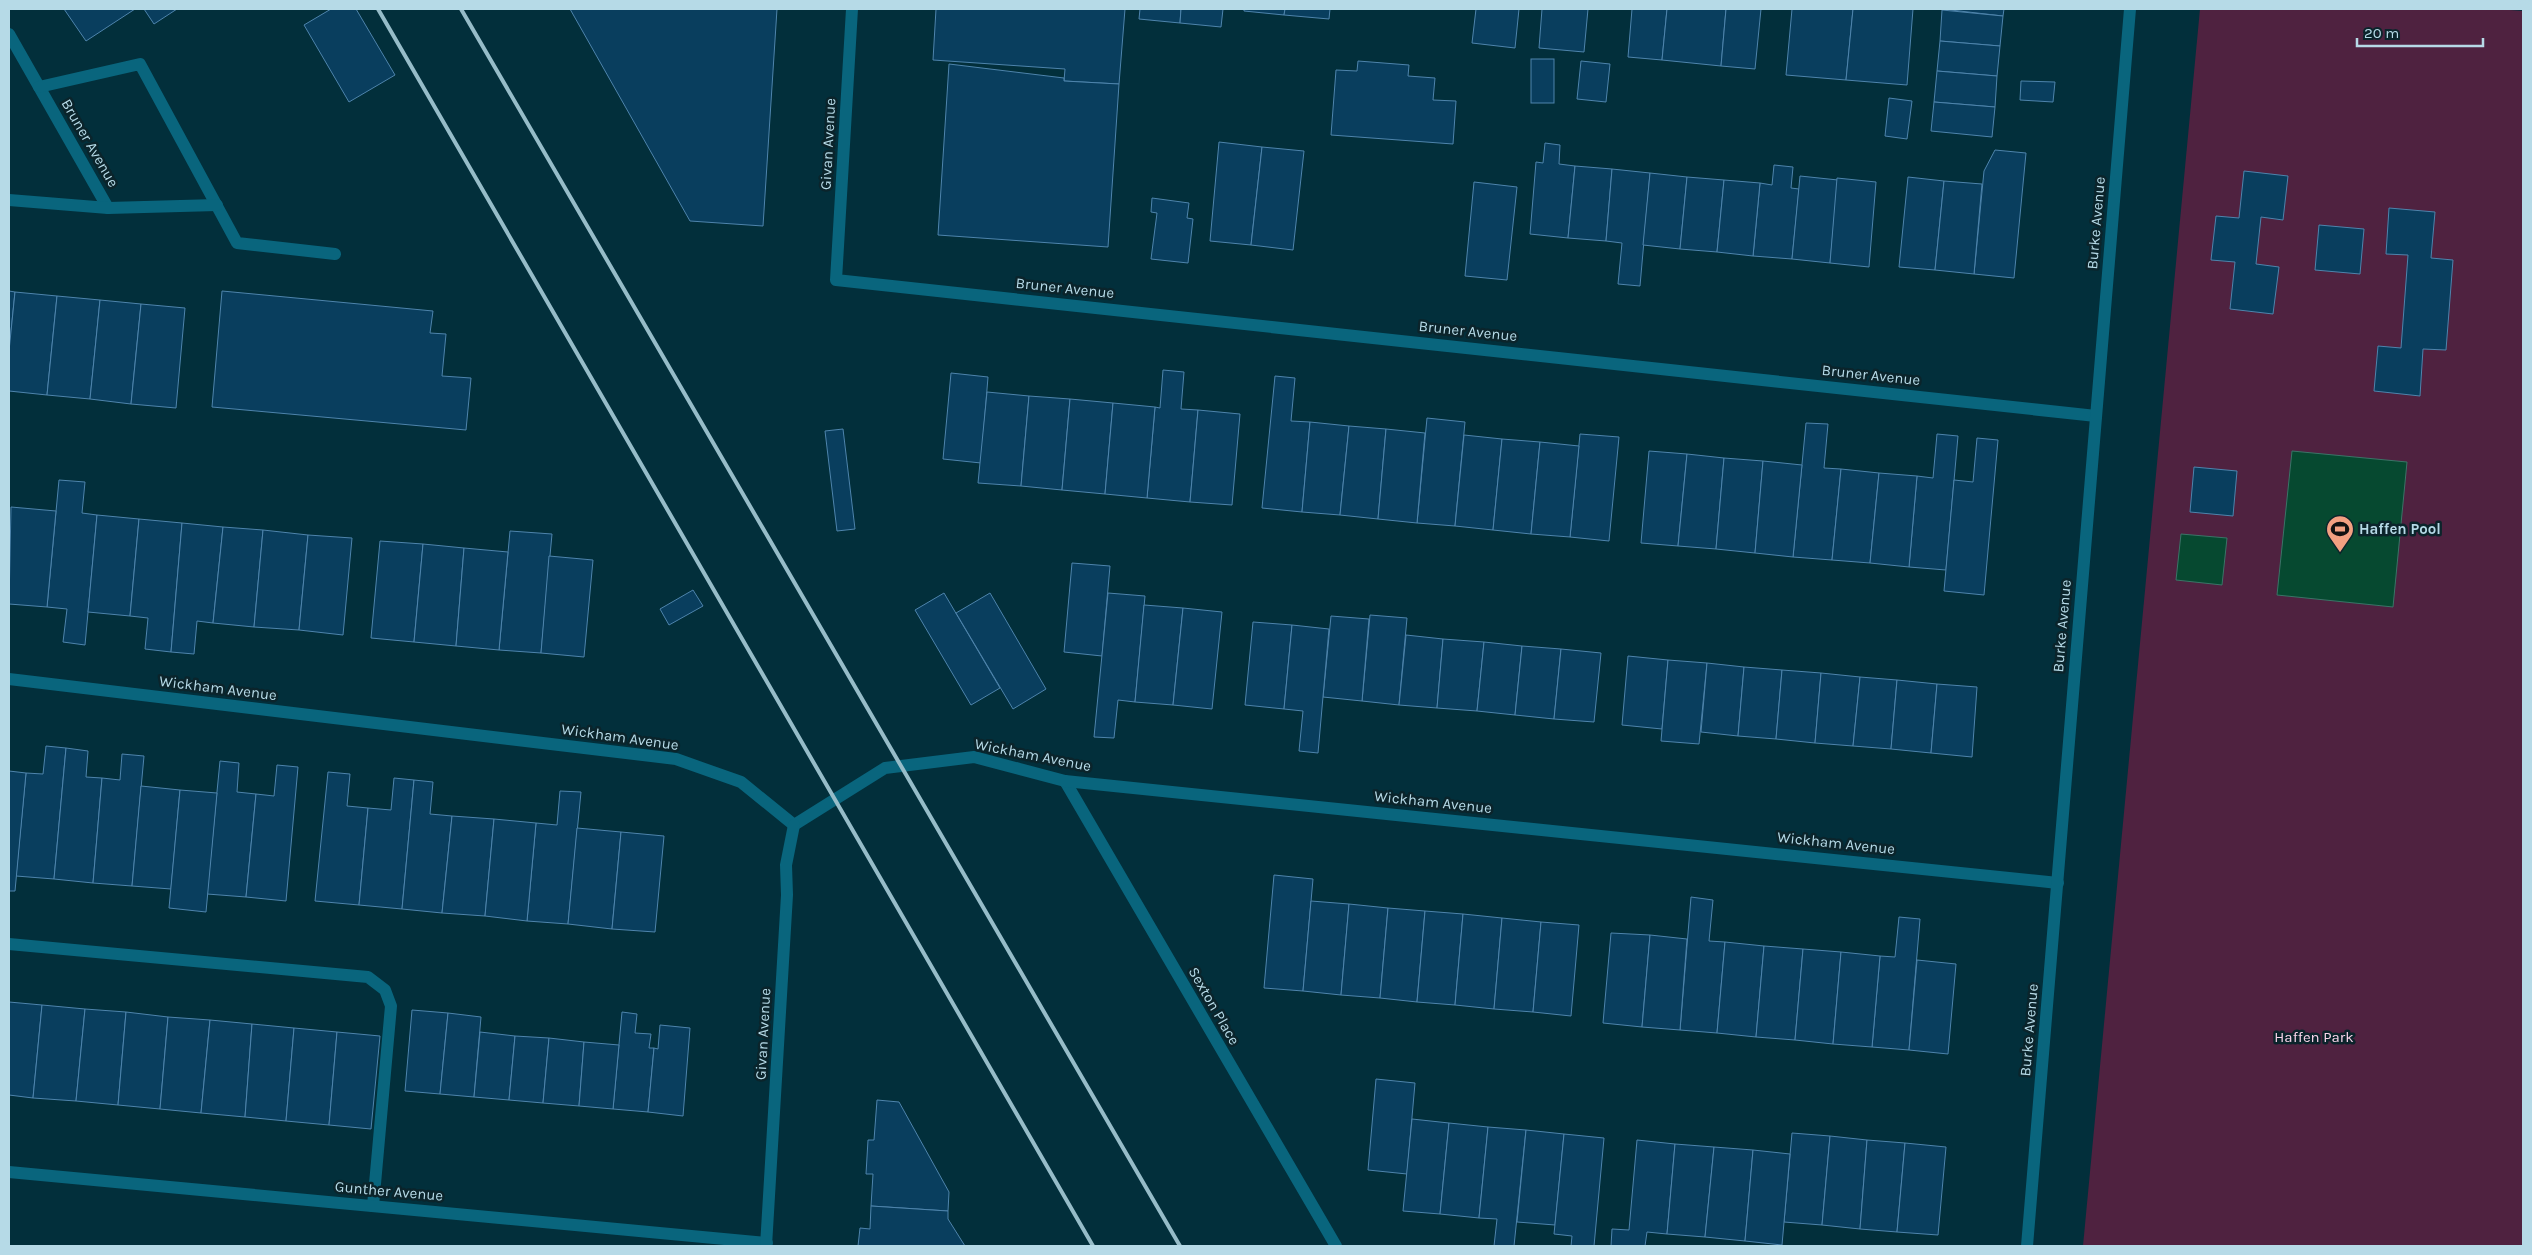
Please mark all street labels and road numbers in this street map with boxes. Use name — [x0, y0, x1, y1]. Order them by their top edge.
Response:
street label: Bruner Avenue — [57, 96, 123, 190]
street label: Givan Avenue — [817, 98, 839, 190]
street label: Burke Avenue — [2083, 176, 2109, 270]
street label: Bruner Avenue — [1015, 274, 1115, 302]
street label: Bruner Avenue — [1418, 317, 1518, 345]
street label: Bruner Avenue — [1821, 361, 1921, 389]
street label: Burke Avenue — [2049, 579, 2075, 673]
street label: Wickham Avenue — [158, 672, 278, 704]
street label: Wickham Avenue — [560, 720, 680, 754]
street label: Wickham Avenue — [973, 735, 1093, 775]
street label: Wickham Avenue — [1373, 787, 1493, 817]
street label: Wickham Avenue — [1776, 828, 1896, 858]
street label: Sexton Place — [1184, 964, 1244, 1048]
street label: Burke Avenue — [2016, 983, 2042, 1077]
street label: Givan Avenue — [752, 988, 774, 1080]
street label: Gunther Avenue — [334, 1177, 444, 1205]

